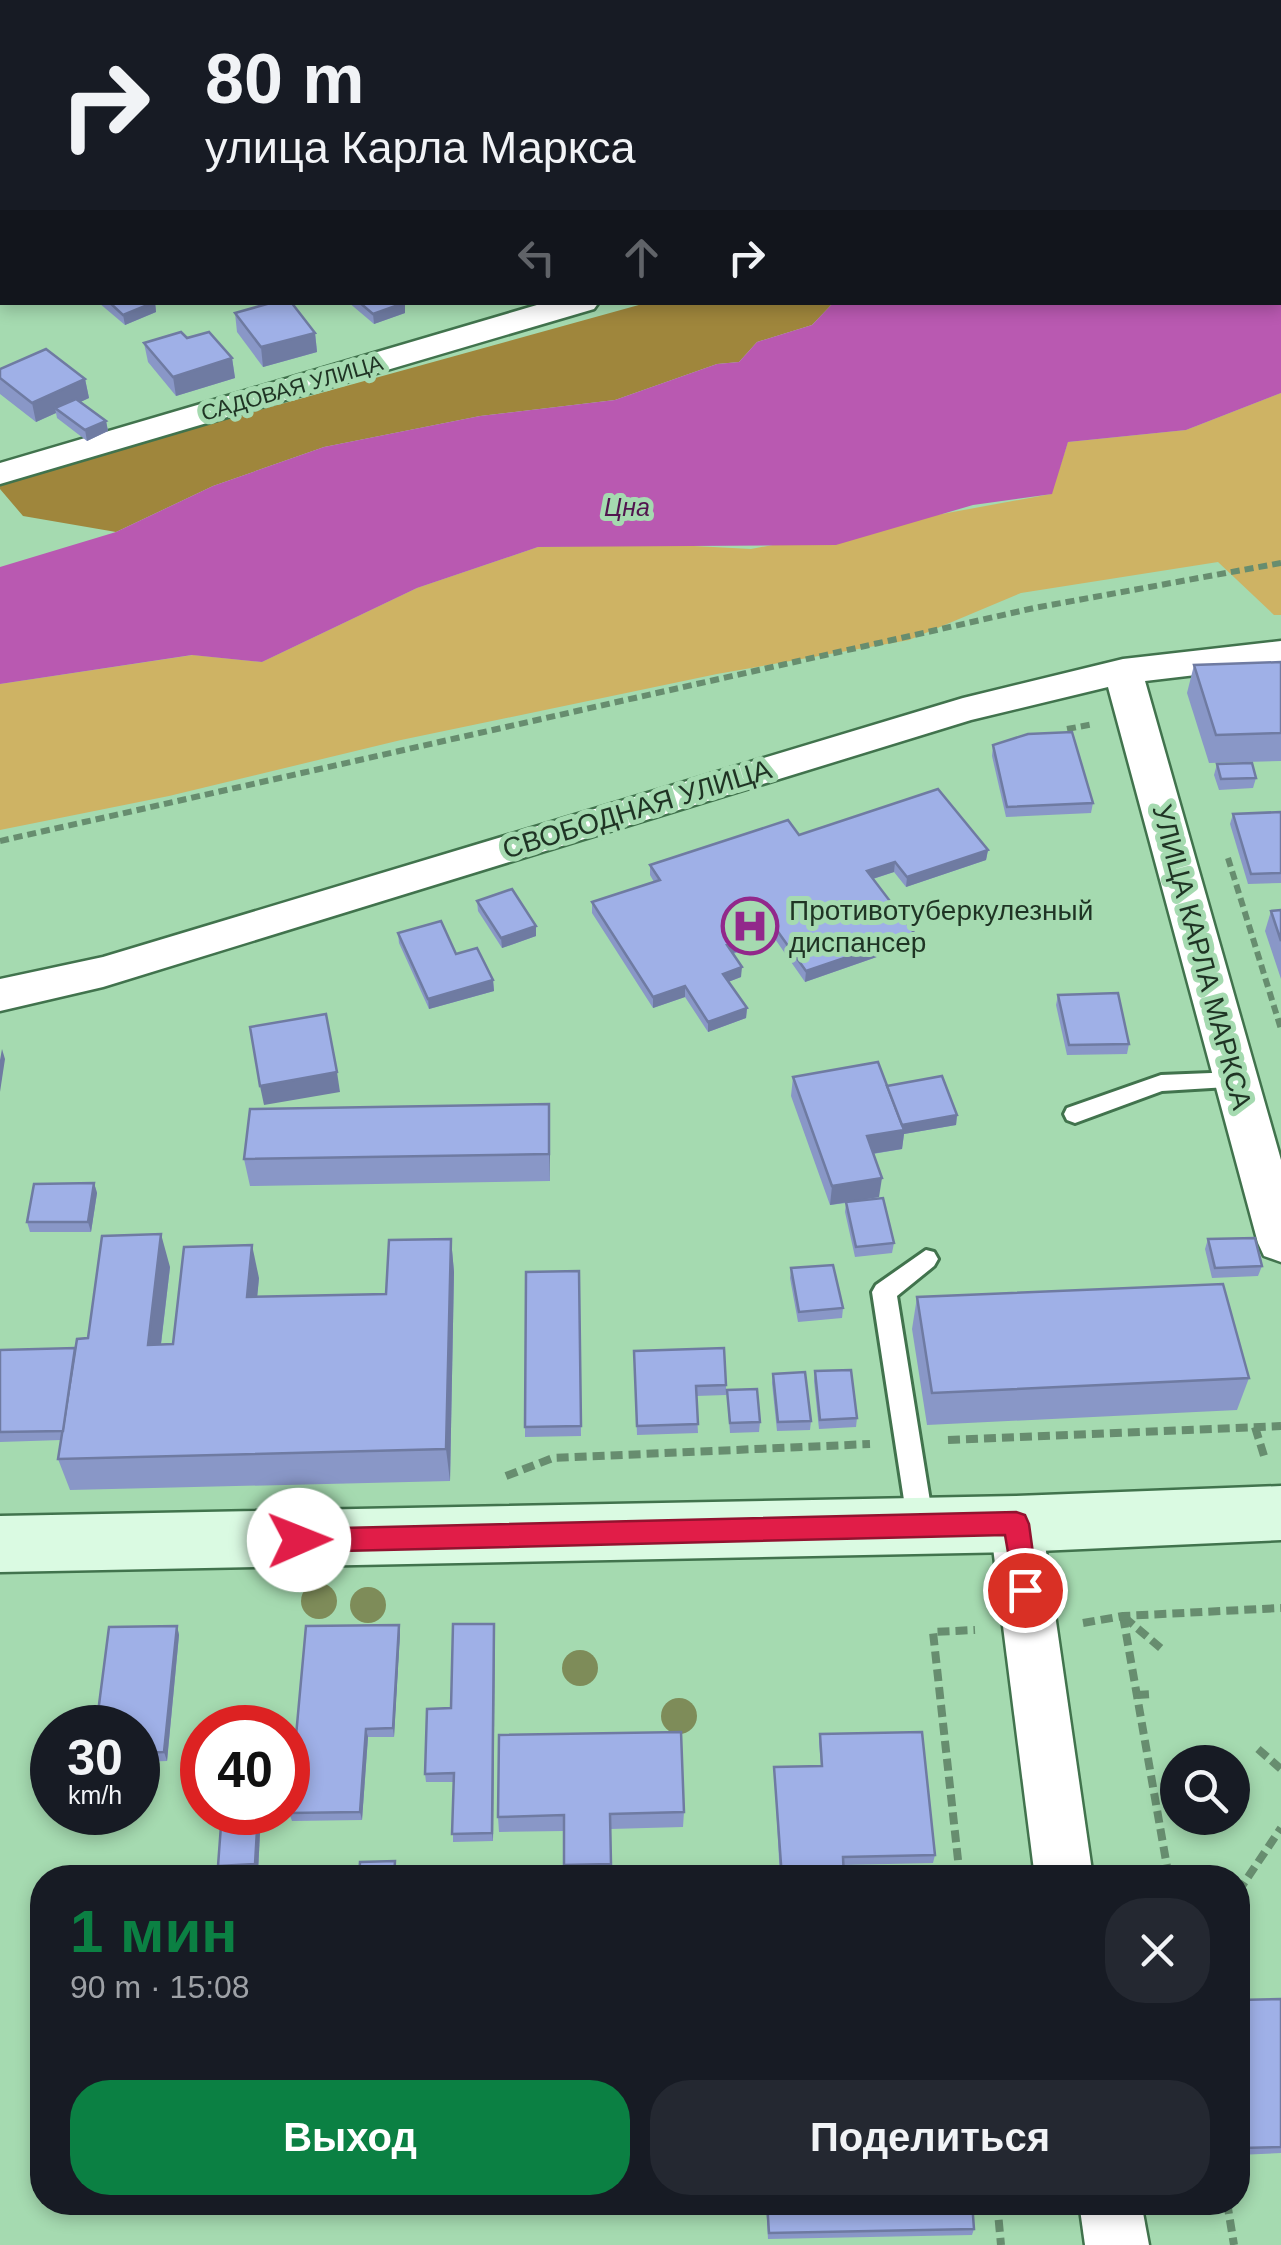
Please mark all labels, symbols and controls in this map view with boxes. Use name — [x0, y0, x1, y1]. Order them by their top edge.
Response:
icon: right — [40, 40, 170, 170]
text: 80 m — [205, 40, 365, 118]
text: улица Карла Маркса — [205, 122, 636, 173]
icon: left — [509, 230, 564, 285]
icon: ahead — [614, 230, 669, 285]
icon: right — [719, 230, 774, 285]
street label: САДОВАЯ УЛИЦА — [198, 350, 386, 426]
water label: Цна — [604, 493, 650, 521]
street label: СВОБОДНАЯ УЛИЦА — [499, 753, 776, 865]
street label: УЛИЦА КАРЛА МАРКСА — [1146, 801, 1258, 1113]
place label: Противотуберкулезный диспансер — [789, 895, 1093, 958]
hospital icon: Противотуберкулезный диспансер — [720, 896, 780, 956]
position arrow — [247, 1488, 351, 1592]
pin — [983, 1548, 1068, 1633]
icon: arrive — [998, 1563, 1053, 1618]
speed limit sign: 40 — [180, 1705, 310, 1835]
text: 30 — [67, 1730, 123, 1786]
map controls — [1160, 1745, 1250, 1835]
button: search — [1160, 1745, 1250, 1835]
text: km/h — [68, 1781, 122, 1809]
text: 1 мин — [70, 1898, 238, 1965]
button: close — [1105, 1898, 1210, 2003]
text: 90 m · 15:08 — [70, 1969, 250, 2005]
button: Выход — [70, 2080, 630, 2195]
button: Поделиться — [650, 2080, 1210, 2195]

